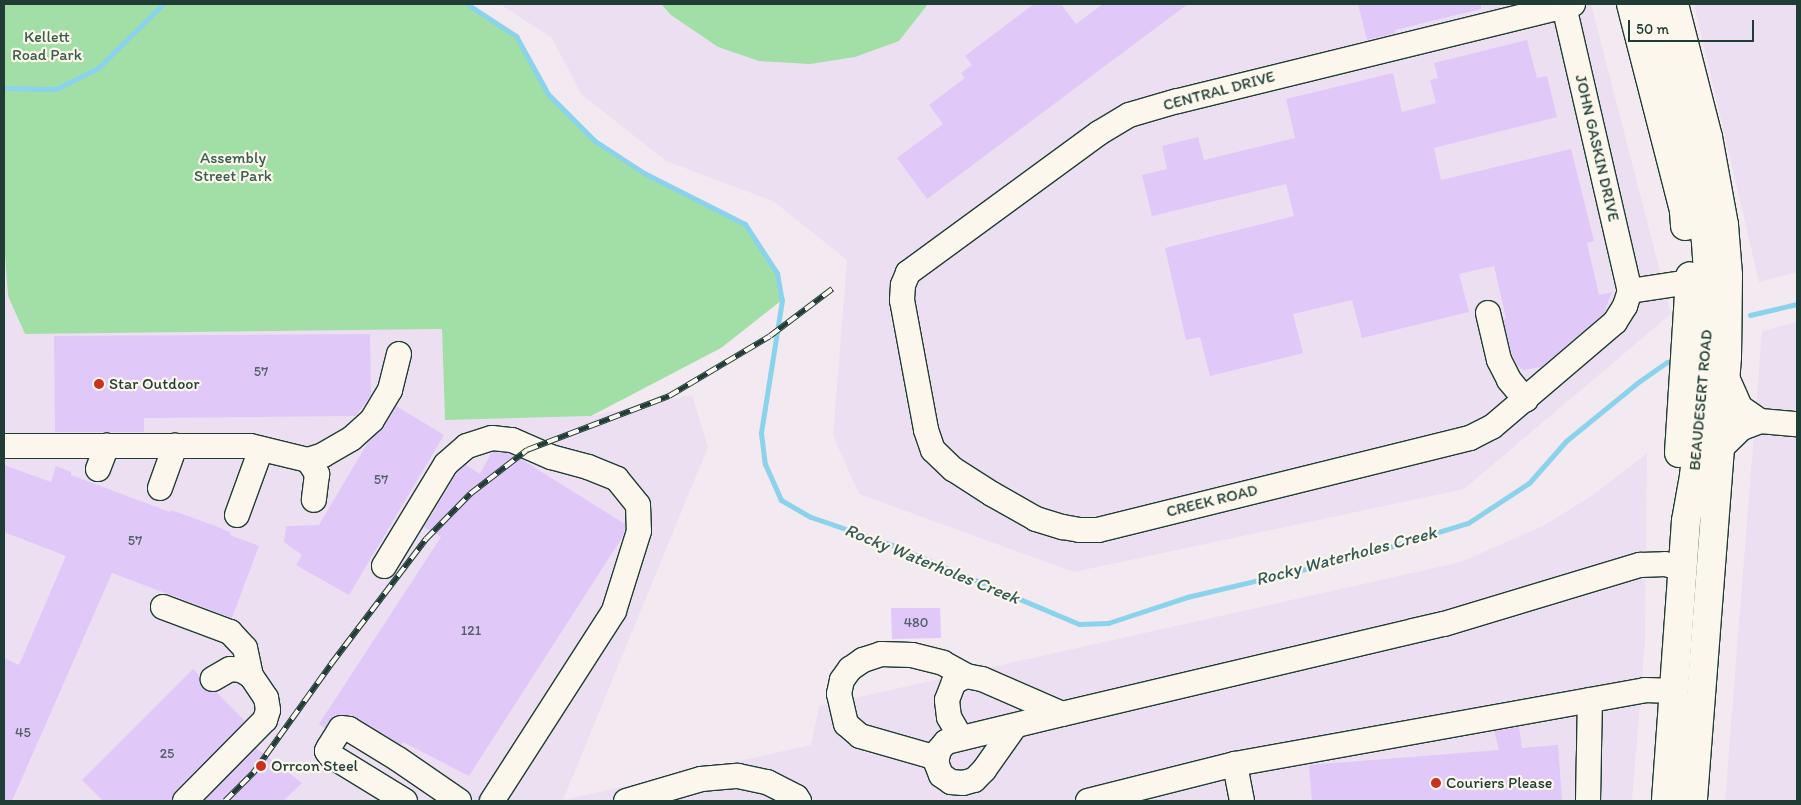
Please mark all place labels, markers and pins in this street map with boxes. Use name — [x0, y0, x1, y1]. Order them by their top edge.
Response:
place label: Star Outdoor — [109, 374, 200, 394]
marker: Star Outdoor — [93, 378, 105, 390]
place label: Orrcon Steel — [271, 756, 358, 776]
marker: Orrcon Steel — [255, 760, 267, 772]
place label: Couriers Please — [1446, 773, 1552, 793]
marker: Couriers Please — [1430, 777, 1442, 789]

